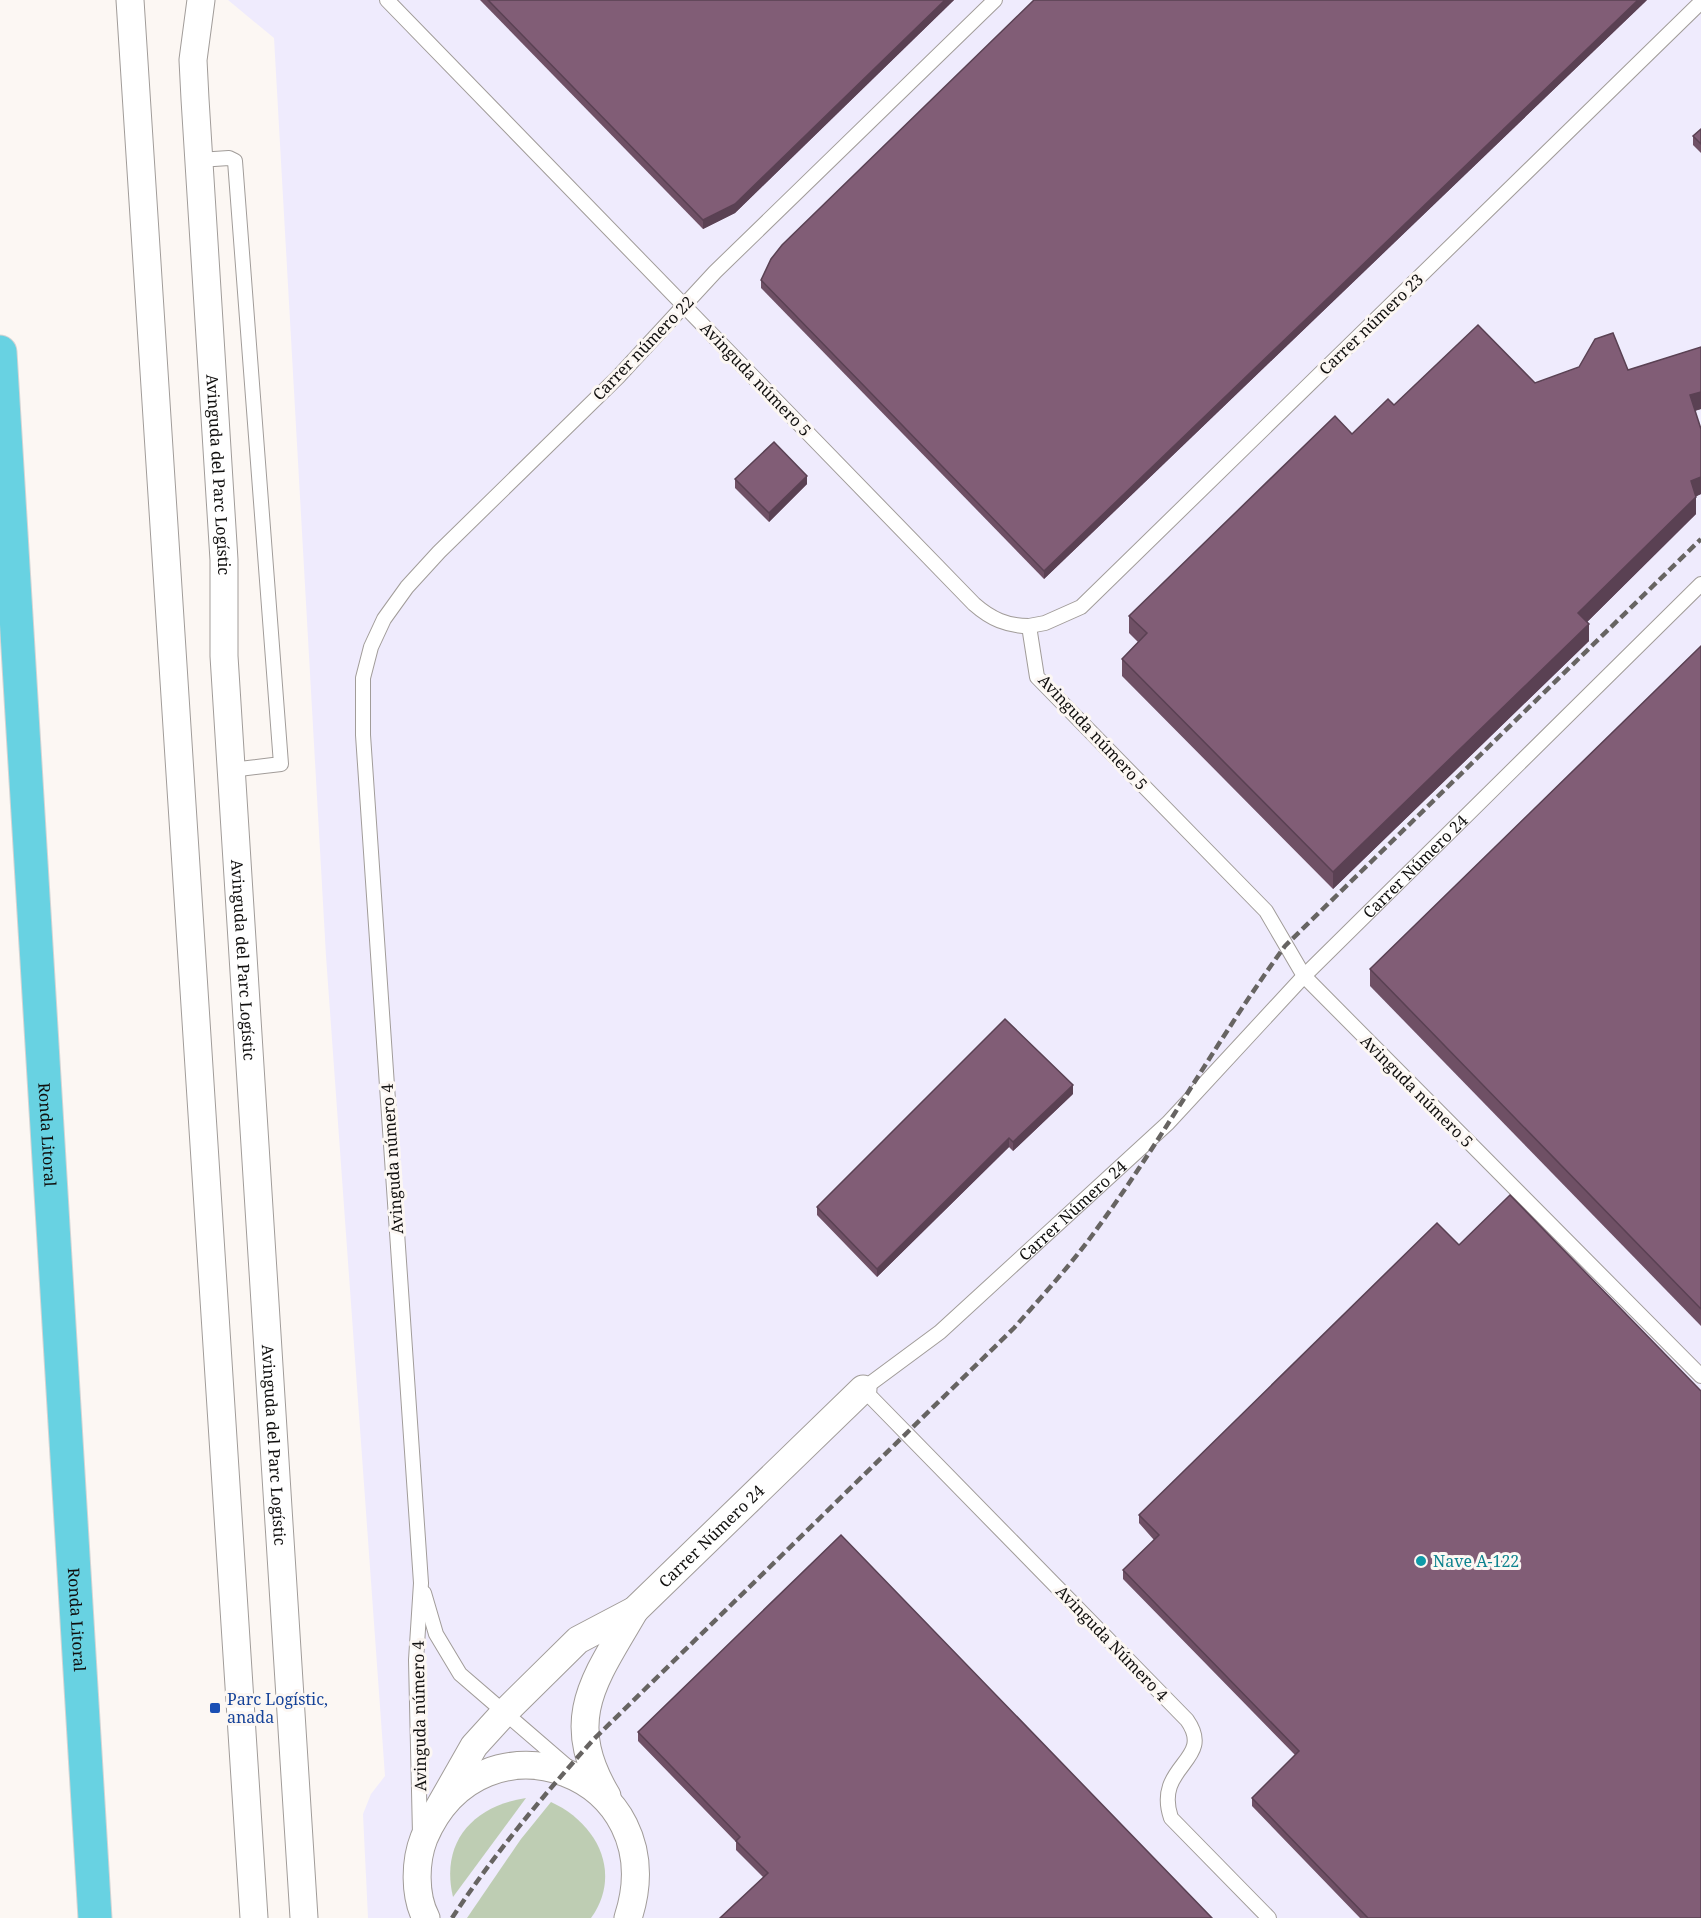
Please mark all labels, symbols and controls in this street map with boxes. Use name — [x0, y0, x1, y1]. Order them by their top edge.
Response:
street label: Carrer número 23 — [1314, 268, 1428, 380]
street label: Carrer número 22 — [587, 291, 699, 405]
street label: Avinguda número 5 — [696, 317, 816, 441]
street label: Avinguda del Parc Logístic — [201, 373, 235, 575]
street label: Avinguda número 5 — [1034, 669, 1152, 795]
street label: Carrer Número 24 — [1358, 810, 1472, 923]
street label: Avinguda del Parc Logístic — [226, 859, 261, 1061]
street label: Avinguda número 5 — [1356, 1030, 1478, 1152]
street label: Ronda Litoral — [33, 1082, 62, 1187]
street label: Avinguda número 4 — [376, 1083, 408, 1235]
street label: Carrer Número 24 — [1014, 1155, 1131, 1266]
street label: Avinguda del Parc Logístic — [257, 1344, 291, 1546]
street label: Carrer Número 24 — [654, 1480, 769, 1592]
place label: Nave A-122 — [1433, 1550, 1519, 1572]
marker: Nave A-122 — [1414, 1554, 1428, 1568]
street label: Ronda Litoral — [63, 1567, 91, 1672]
street label: Avinguda Número 4 — [1051, 1580, 1173, 1706]
street label: Avinguda número 4 — [407, 1640, 431, 1792]
place label: Parc Logístic, anada — [227, 1688, 328, 1728]
marker: Parc Logístic, anada — [208, 1701, 222, 1715]

